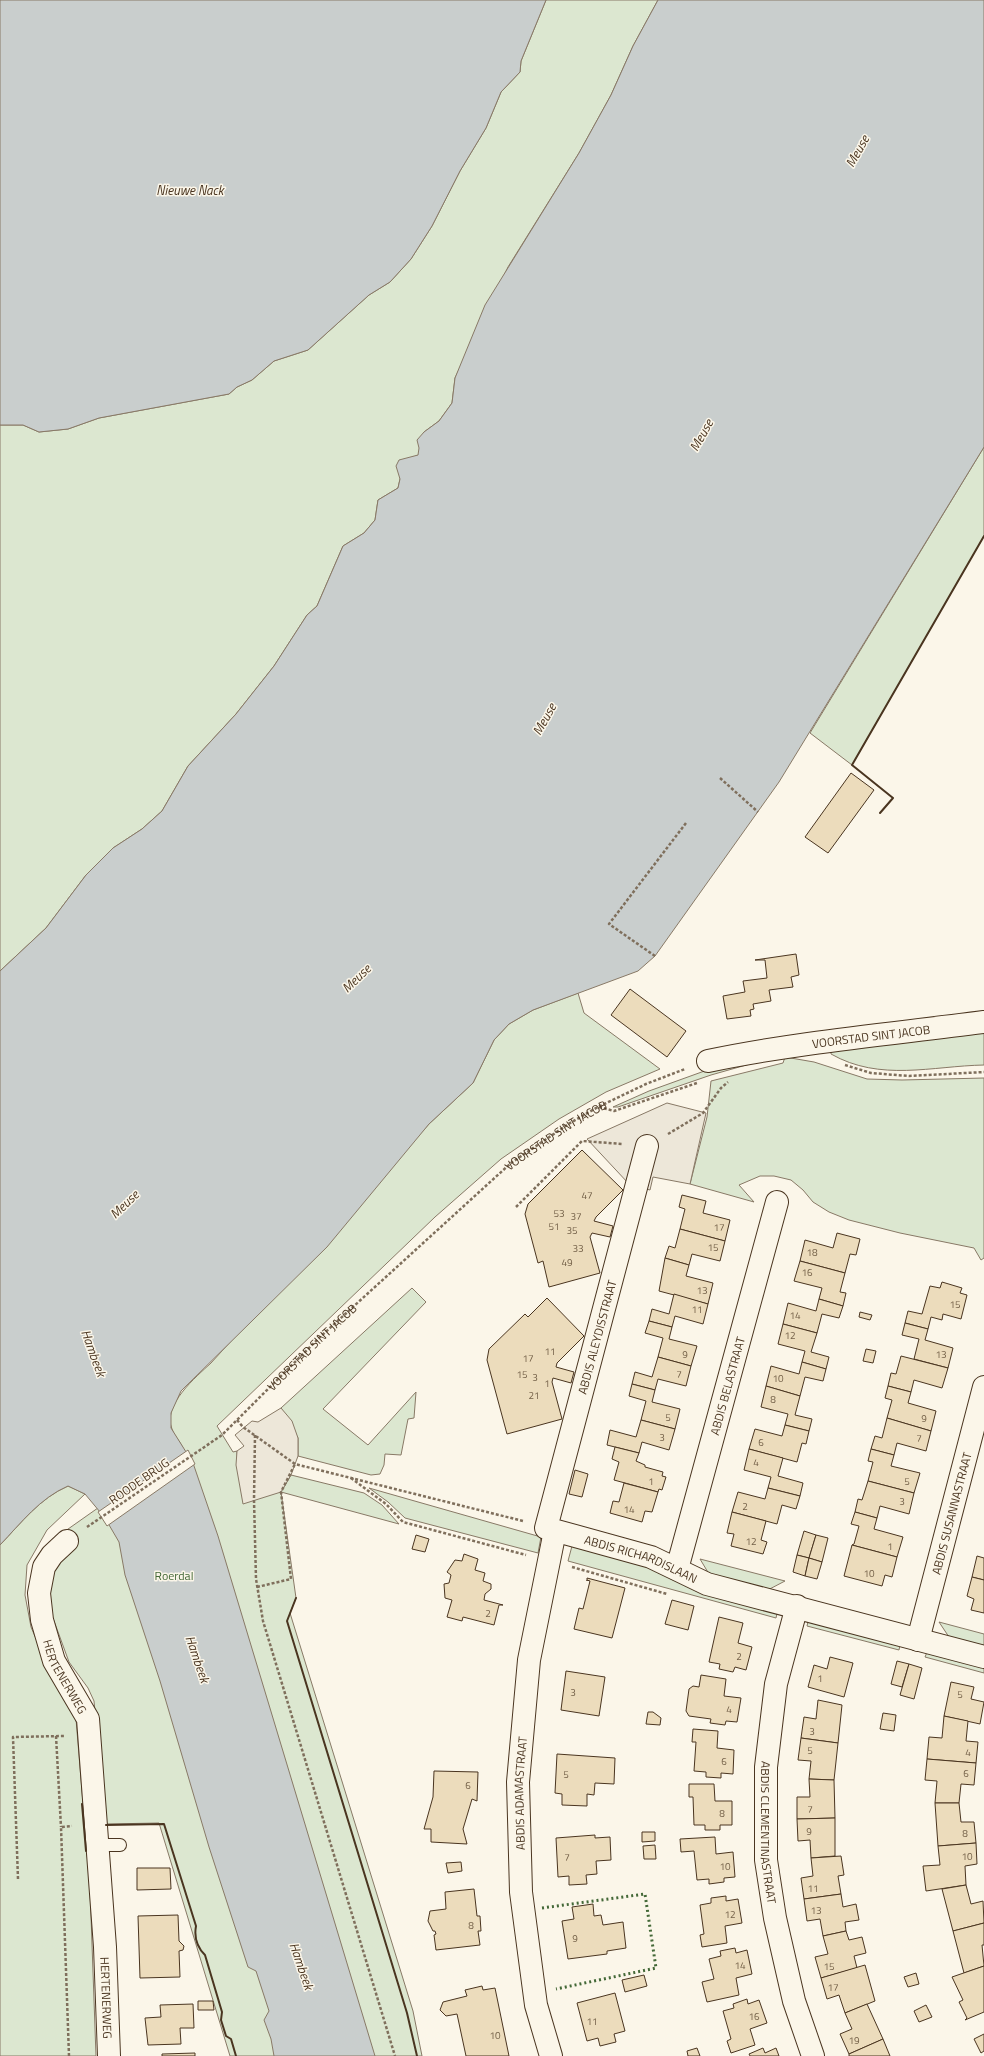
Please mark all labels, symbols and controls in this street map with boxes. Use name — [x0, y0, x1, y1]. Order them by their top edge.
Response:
water label: Meuse — [840, 130, 875, 171]
water label: Nieuwe Nack — [156, 180, 226, 200]
water label: Meuse — [684, 414, 719, 455]
water label: Meuse — [527, 698, 562, 739]
water label: Meuse — [337, 958, 376, 997]
street label: VOORSTAD SINT JACOB — [811, 1019, 931, 1053]
street label: VOORSTAD SINT JACOB — [500, 1095, 610, 1175]
water label: Meuse — [105, 1184, 144, 1223]
house number: 47 — [581, 1188, 593, 1203]
house number: 53 — [553, 1206, 565, 1221]
house number: 37 — [570, 1209, 582, 1224]
house number: 51 — [548, 1219, 560, 1234]
house number: 17 — [713, 1220, 725, 1235]
house number: 35 — [566, 1223, 578, 1238]
house number: 15 — [707, 1240, 719, 1255]
house number: 33 — [572, 1241, 584, 1256]
house number: 18 — [806, 1245, 818, 1260]
house number: 49 — [561, 1255, 573, 1270]
house number: 16 — [801, 1265, 813, 1280]
street label: ABDIS ALEYDISSTRAAT — [573, 1277, 622, 1396]
house number: 13 — [696, 1283, 708, 1298]
house number: 15 — [949, 1297, 961, 1312]
street label: VOORSTAD SINT JACOB — [262, 1299, 361, 1395]
house number: 11 — [691, 1302, 703, 1317]
house number: 14 — [789, 1308, 801, 1323]
water label: Hambeek — [76, 1327, 113, 1381]
house number: 12 — [784, 1328, 796, 1343]
street label: ABDIS BELASTRAAT — [704, 1334, 750, 1437]
house number: 11 — [544, 1344, 556, 1359]
house number: 9 — [682, 1347, 688, 1362]
house number: 13 — [935, 1347, 947, 1362]
house number: 17 — [522, 1351, 534, 1366]
house number: 15 — [516, 1367, 528, 1382]
house number: 7 — [676, 1367, 682, 1382]
house number: 3 — [532, 1370, 538, 1385]
house number: 10 — [772, 1371, 784, 1386]
house number: 1 — [544, 1376, 550, 1391]
house number: 21 — [528, 1388, 540, 1403]
house number: 8 — [770, 1392, 776, 1407]
house number: 5 — [665, 1410, 671, 1425]
house number: 9 — [921, 1411, 927, 1426]
house number: 3 — [659, 1430, 665, 1445]
house number: 7 — [916, 1431, 922, 1446]
house number: 6 — [758, 1435, 764, 1450]
street label: ABDIS SUSANNASTRAAT — [926, 1449, 976, 1576]
street label: ROODE BRUG — [105, 1453, 173, 1509]
house number: 4 — [753, 1455, 759, 1470]
house number: 1 — [648, 1474, 654, 1489]
house number: 5 — [904, 1474, 910, 1489]
house number: 3 — [899, 1494, 905, 1509]
house number: 2 — [742, 1499, 748, 1514]
house number: 14 — [623, 1502, 635, 1517]
street label: ABDIS RICHARDISLAAN — [582, 1530, 701, 1588]
house number: 12 — [745, 1534, 757, 1549]
house number: 1 — [887, 1539, 893, 1554]
park label: Roerdal — [155, 1566, 193, 1585]
house number: 10 — [863, 1566, 875, 1581]
house number: 2 — [485, 1606, 491, 1621]
water label: Hambeek — [181, 1633, 216, 1687]
street label: HERTENERWEG — [39, 1637, 92, 1717]
house number: 2 — [736, 1649, 742, 1664]
house number: 1 — [817, 1671, 823, 1686]
house number: 3 — [570, 1685, 576, 1700]
house number: 5 — [957, 1687, 963, 1702]
house number: 4 — [726, 1702, 732, 1717]
house number: 3 — [809, 1724, 815, 1739]
street label: ABDIS ADAMASTRAAT — [508, 1735, 532, 1850]
house number: 5 — [807, 1743, 813, 1758]
house number: 4 — [965, 1745, 971, 1760]
house number: 6 — [721, 1754, 727, 1769]
street label: ABDIS CLEMENTINASTRAAT — [756, 1760, 782, 1906]
house number: 6 — [963, 1766, 969, 1781]
house number: 5 — [563, 1767, 569, 1782]
house number: 6 — [465, 1778, 471, 1793]
house number: 7 — [807, 1802, 813, 1817]
house number: 8 — [719, 1806, 725, 1821]
house number: 9 — [806, 1824, 812, 1839]
house number: 8 — [962, 1826, 968, 1841]
house number: 10 — [961, 1849, 973, 1864]
house number: 7 — [564, 1850, 570, 1865]
house number: 10 — [719, 1859, 731, 1874]
house number: 11 — [807, 1881, 819, 1896]
house number: 13 — [810, 1903, 822, 1918]
house number: 12 — [724, 1907, 736, 1922]
house number: 8 — [468, 1918, 474, 1933]
house number: 9 — [572, 1931, 578, 1946]
water label: Hambeek — [285, 1940, 320, 1994]
street label: HERTENERWEG — [96, 1957, 118, 2039]
house number: 14 — [734, 1958, 746, 1973]
house number: 15 — [823, 1959, 835, 1974]
house number: 17 — [827, 1980, 839, 1995]
house number: 16 — [748, 2009, 760, 2024]
house number: 11 — [586, 2014, 598, 2029]
house number: 10 — [489, 2028, 501, 2043]
house number: 19 — [848, 2033, 860, 2048]

